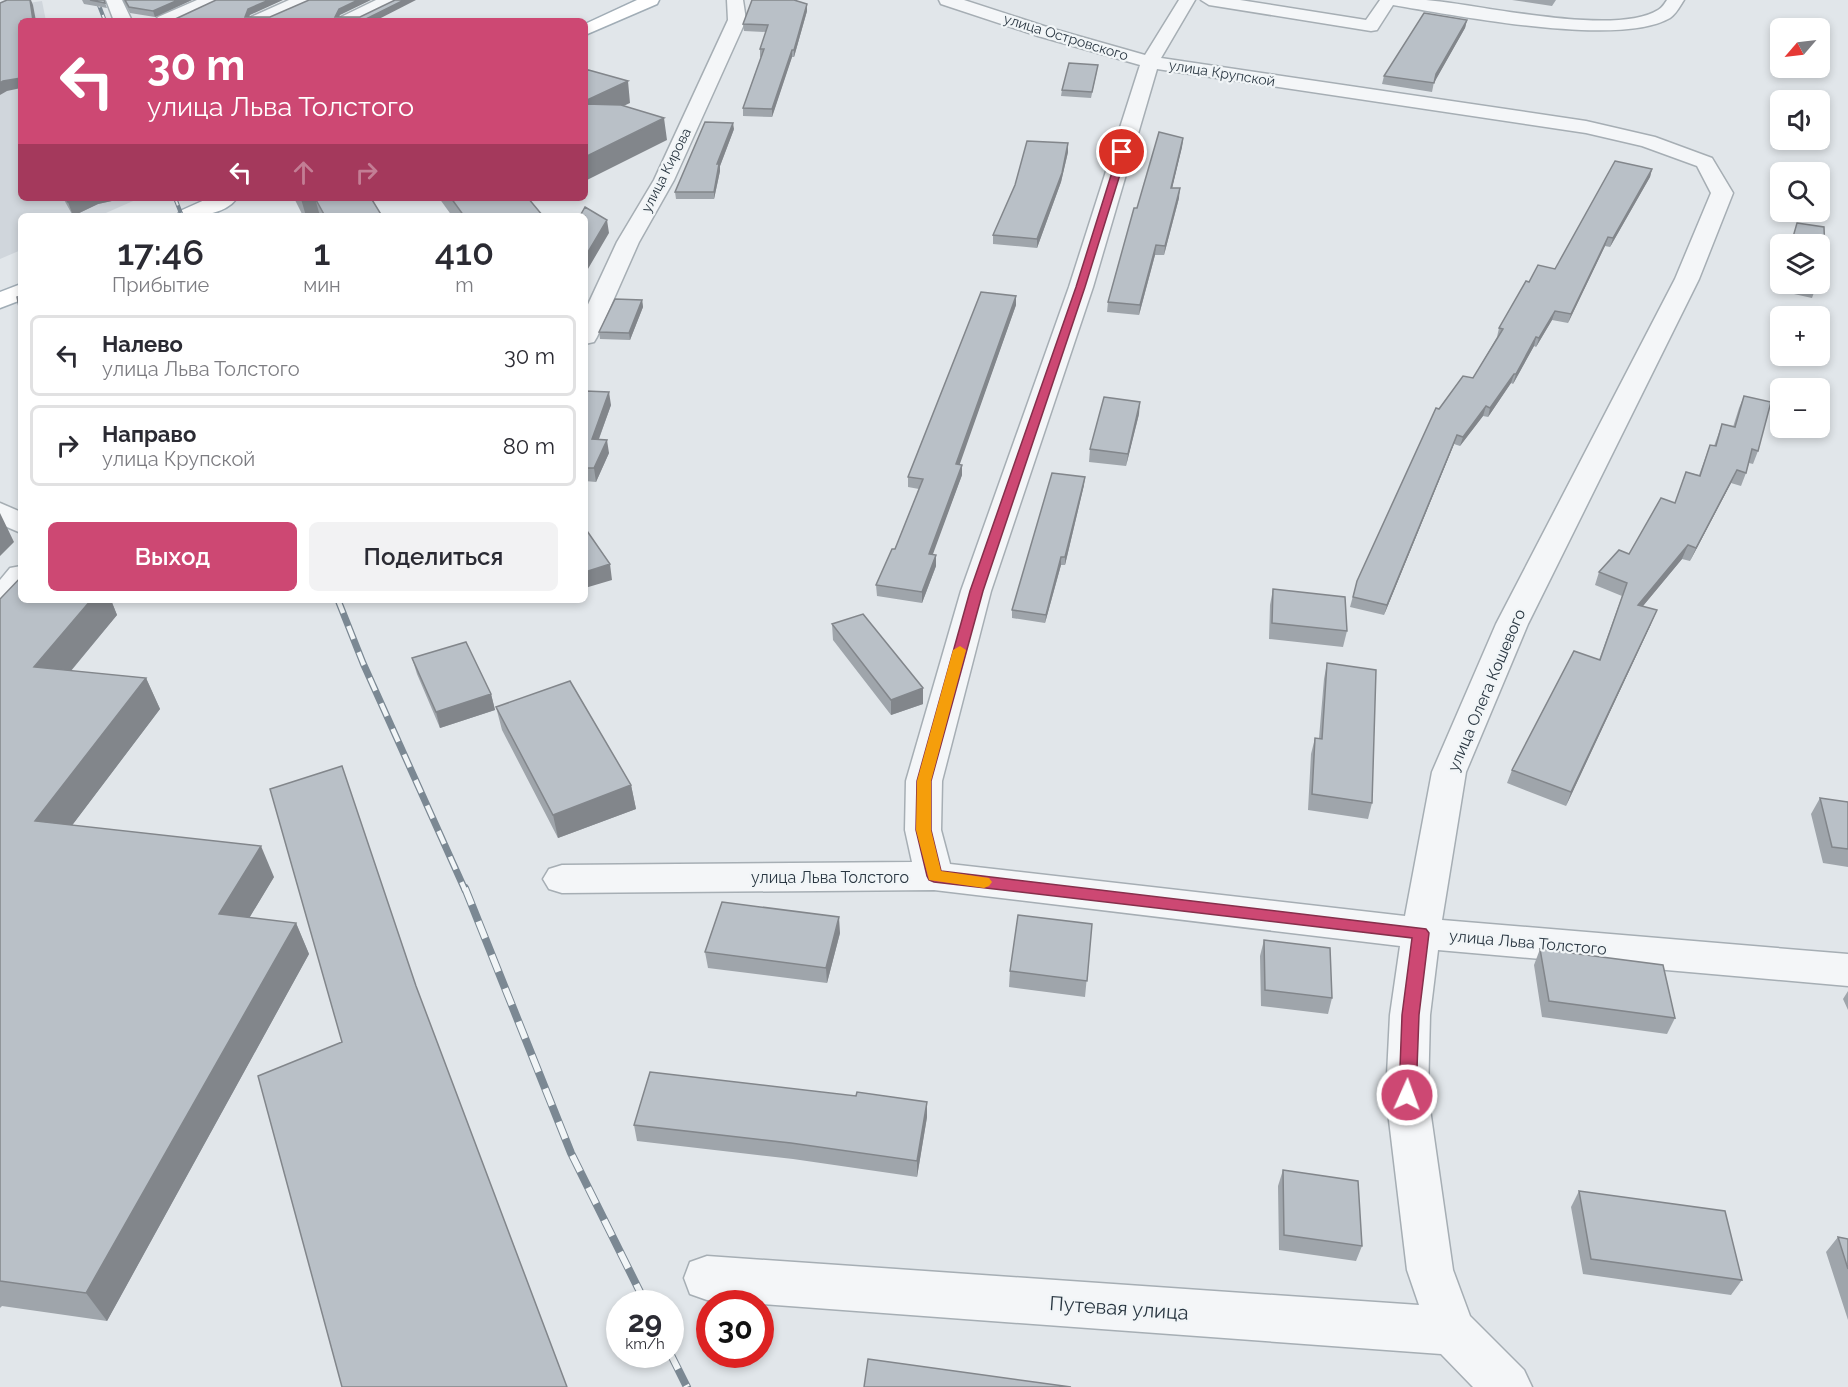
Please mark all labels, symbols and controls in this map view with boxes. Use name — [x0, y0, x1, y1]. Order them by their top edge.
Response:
street label: улица Островского — [1002, 10, 1130, 64]
north arrow — [1770, 18, 1830, 78]
map controls — [1770, 18, 1830, 438]
text: 30 m — [147, 41, 245, 90]
icon: left — [48, 42, 126, 120]
street label: улица Крупской — [1168, 57, 1276, 89]
button: sound — [1770, 90, 1830, 150]
text: улица Льва Толстого — [147, 91, 414, 122]
street label: улица Кирова — [638, 125, 694, 215]
pin — [1096, 126, 1147, 177]
icon: arrive — [1105, 135, 1138, 168]
icon: left — [224, 156, 257, 189]
icon: ahead — [287, 156, 320, 189]
icon: right — [350, 156, 383, 189]
button: search — [1770, 162, 1830, 222]
text: 17:46 — [117, 231, 204, 273]
text: 1 — [314, 231, 330, 273]
text: 410 — [435, 231, 494, 273]
button: layers — [1770, 234, 1830, 294]
text: Прибытие — [112, 273, 209, 297]
text: мин — [303, 273, 341, 297]
text: m — [455, 273, 474, 297]
button: + — [1770, 306, 1830, 366]
text: Налево — [102, 331, 183, 357]
icon: left — [51, 339, 84, 372]
text: 30 m — [504, 343, 555, 369]
text: улица Льва Толстого — [102, 357, 300, 381]
button: − — [1770, 378, 1830, 438]
text: Направо — [102, 421, 196, 447]
icon: right — [51, 429, 84, 462]
text: 80 m — [503, 433, 555, 459]
text: улица Крупской — [102, 447, 255, 471]
button: Выход — [48, 522, 297, 591]
button: Поделиться — [309, 522, 558, 591]
street label: улица Олега Кошевого — [1444, 606, 1529, 774]
street label: улица Льва Толстого — [751, 868, 909, 887]
street label: улица Льва Толстого — [1448, 926, 1608, 959]
position arrow — [1375, 1063, 1439, 1127]
speed limit sign: 30 — [696, 1290, 774, 1368]
street label: Путевая улица — [1049, 1291, 1189, 1325]
text: 29 — [628, 1304, 662, 1339]
text: km/h — [625, 1335, 665, 1353]

